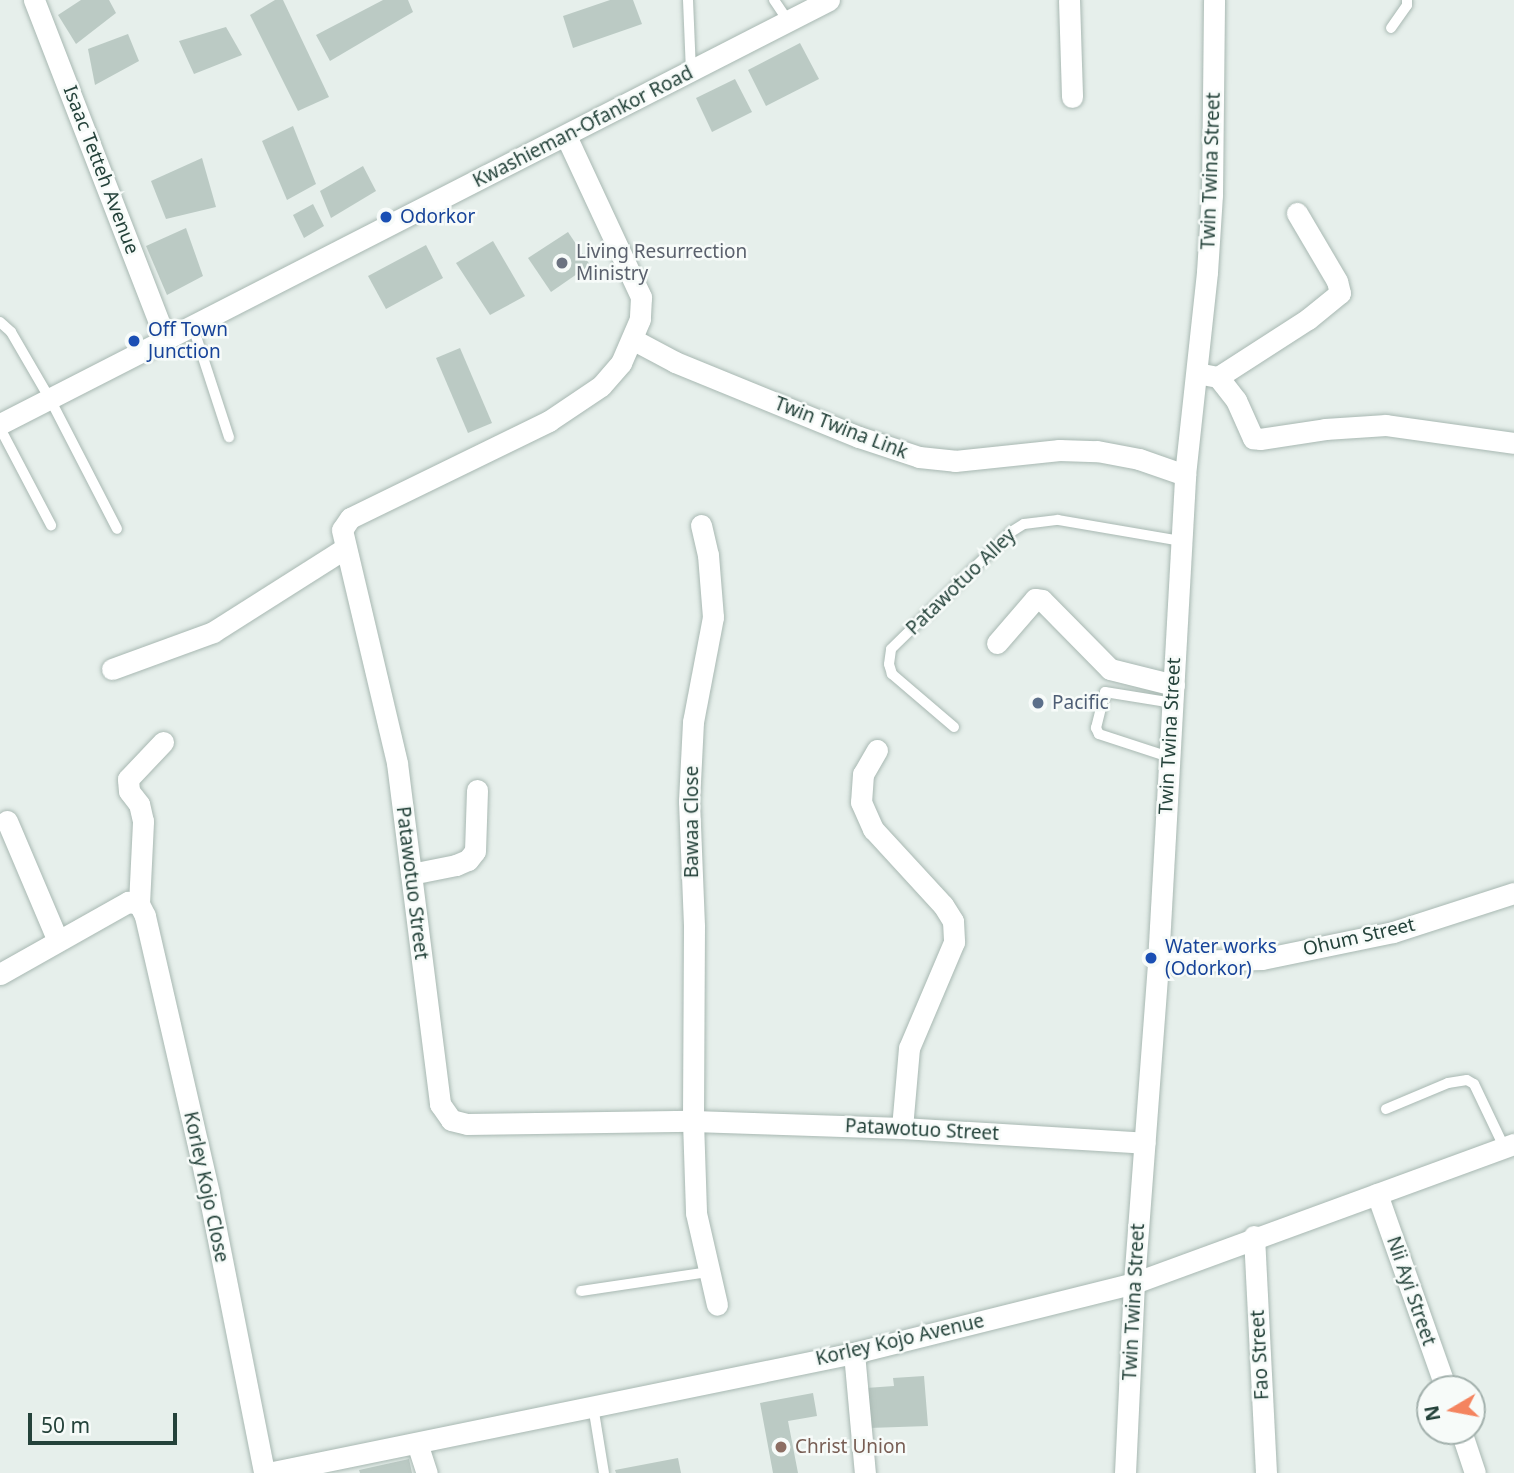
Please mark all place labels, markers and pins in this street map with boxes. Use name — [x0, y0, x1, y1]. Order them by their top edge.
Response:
place label: Odorkor — [400, 206, 475, 228]
marker: Odorkor — [378, 209, 394, 225]
place label: Living Resurrection Ministry — [576, 241, 747, 285]
marker: Living Resurrection Ministry — [554, 255, 570, 271]
place label: Off Town Junction — [148, 319, 228, 363]
marker: Off Town Junction — [126, 333, 142, 349]
place label: Pacific — [1052, 692, 1109, 714]
marker: Pacific — [1030, 695, 1046, 711]
place label: Water works (Odorkor) — [1165, 936, 1277, 980]
marker: Water works (Odorkor) — [1143, 950, 1159, 966]
place label: Christ Union — [795, 1436, 906, 1458]
marker: Christ Union — [773, 1439, 789, 1455]

